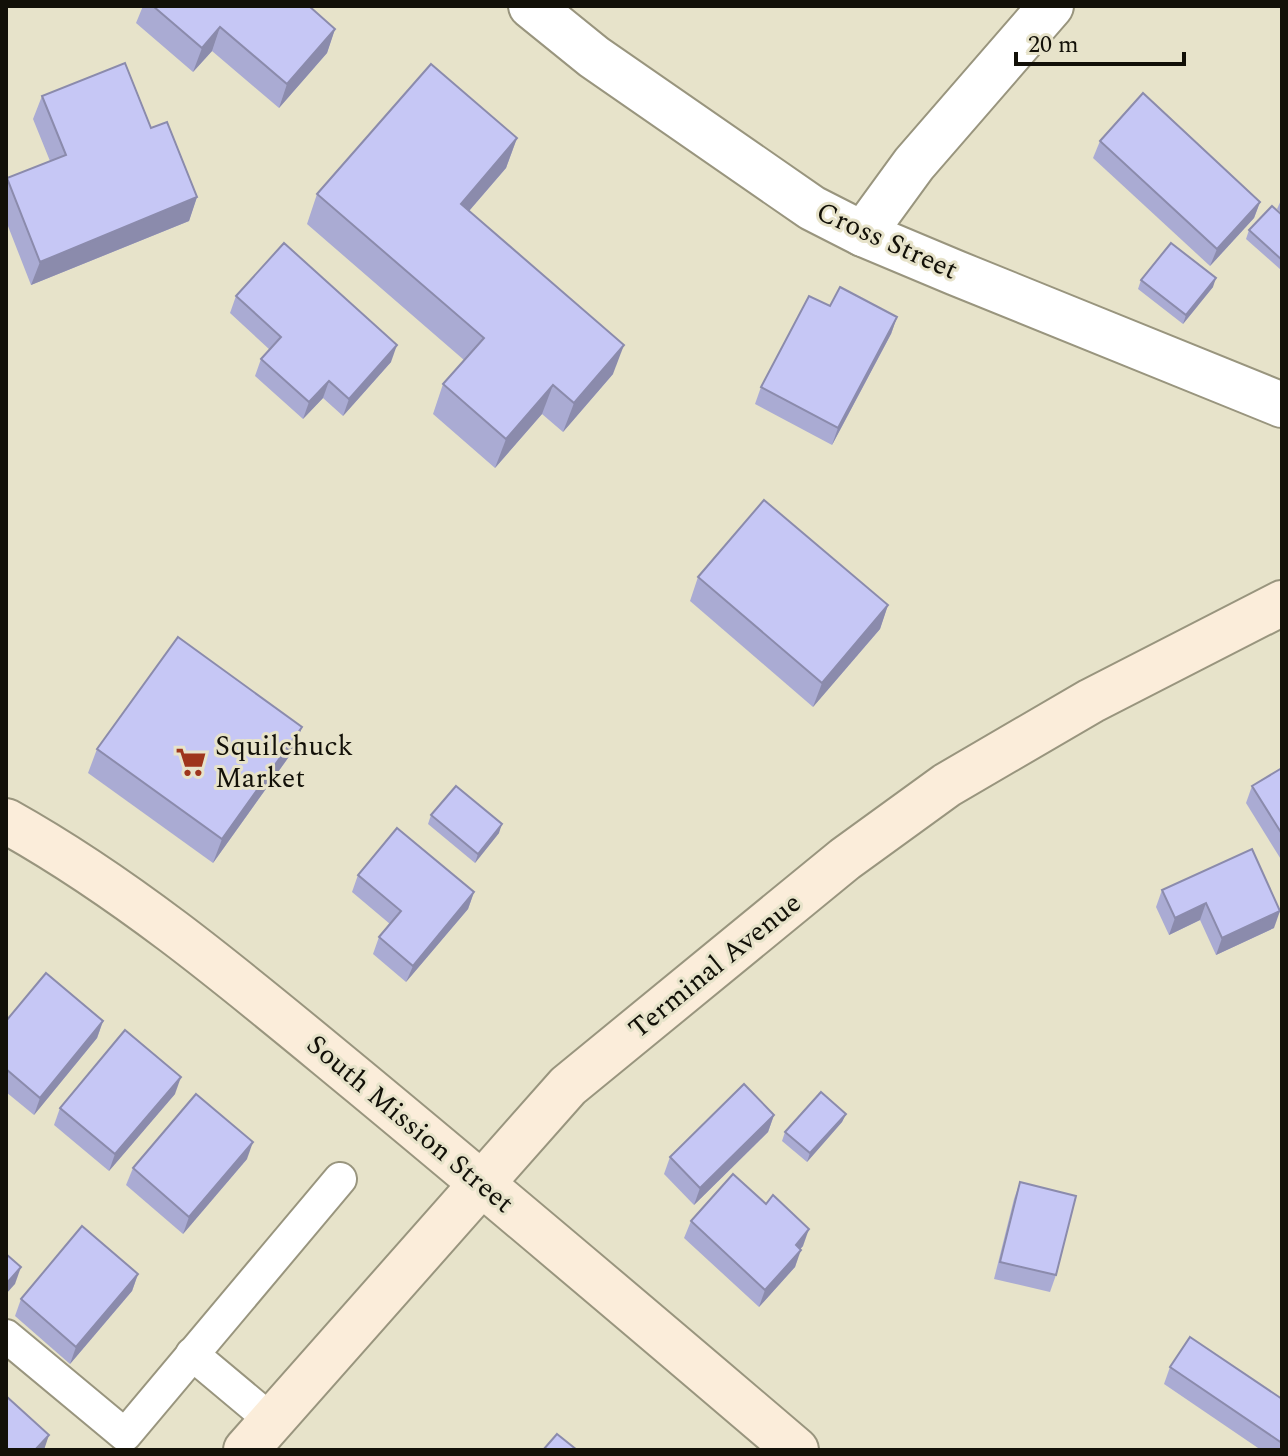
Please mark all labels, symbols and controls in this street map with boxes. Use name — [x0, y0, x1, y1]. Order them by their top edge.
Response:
scale bar — [1016, 16, 1184, 66]
text: 20 m — [1028, 27, 1079, 63]
street label: Cross Street — [809, 191, 965, 291]
place label: Squilchuck Market — [215, 725, 353, 800]
supermarket icon: Squilchuck Market — [174, 745, 208, 779]
street label: Terminal Avenue — [619, 883, 811, 1049]
street label: South Mission Street — [297, 1024, 523, 1224]

